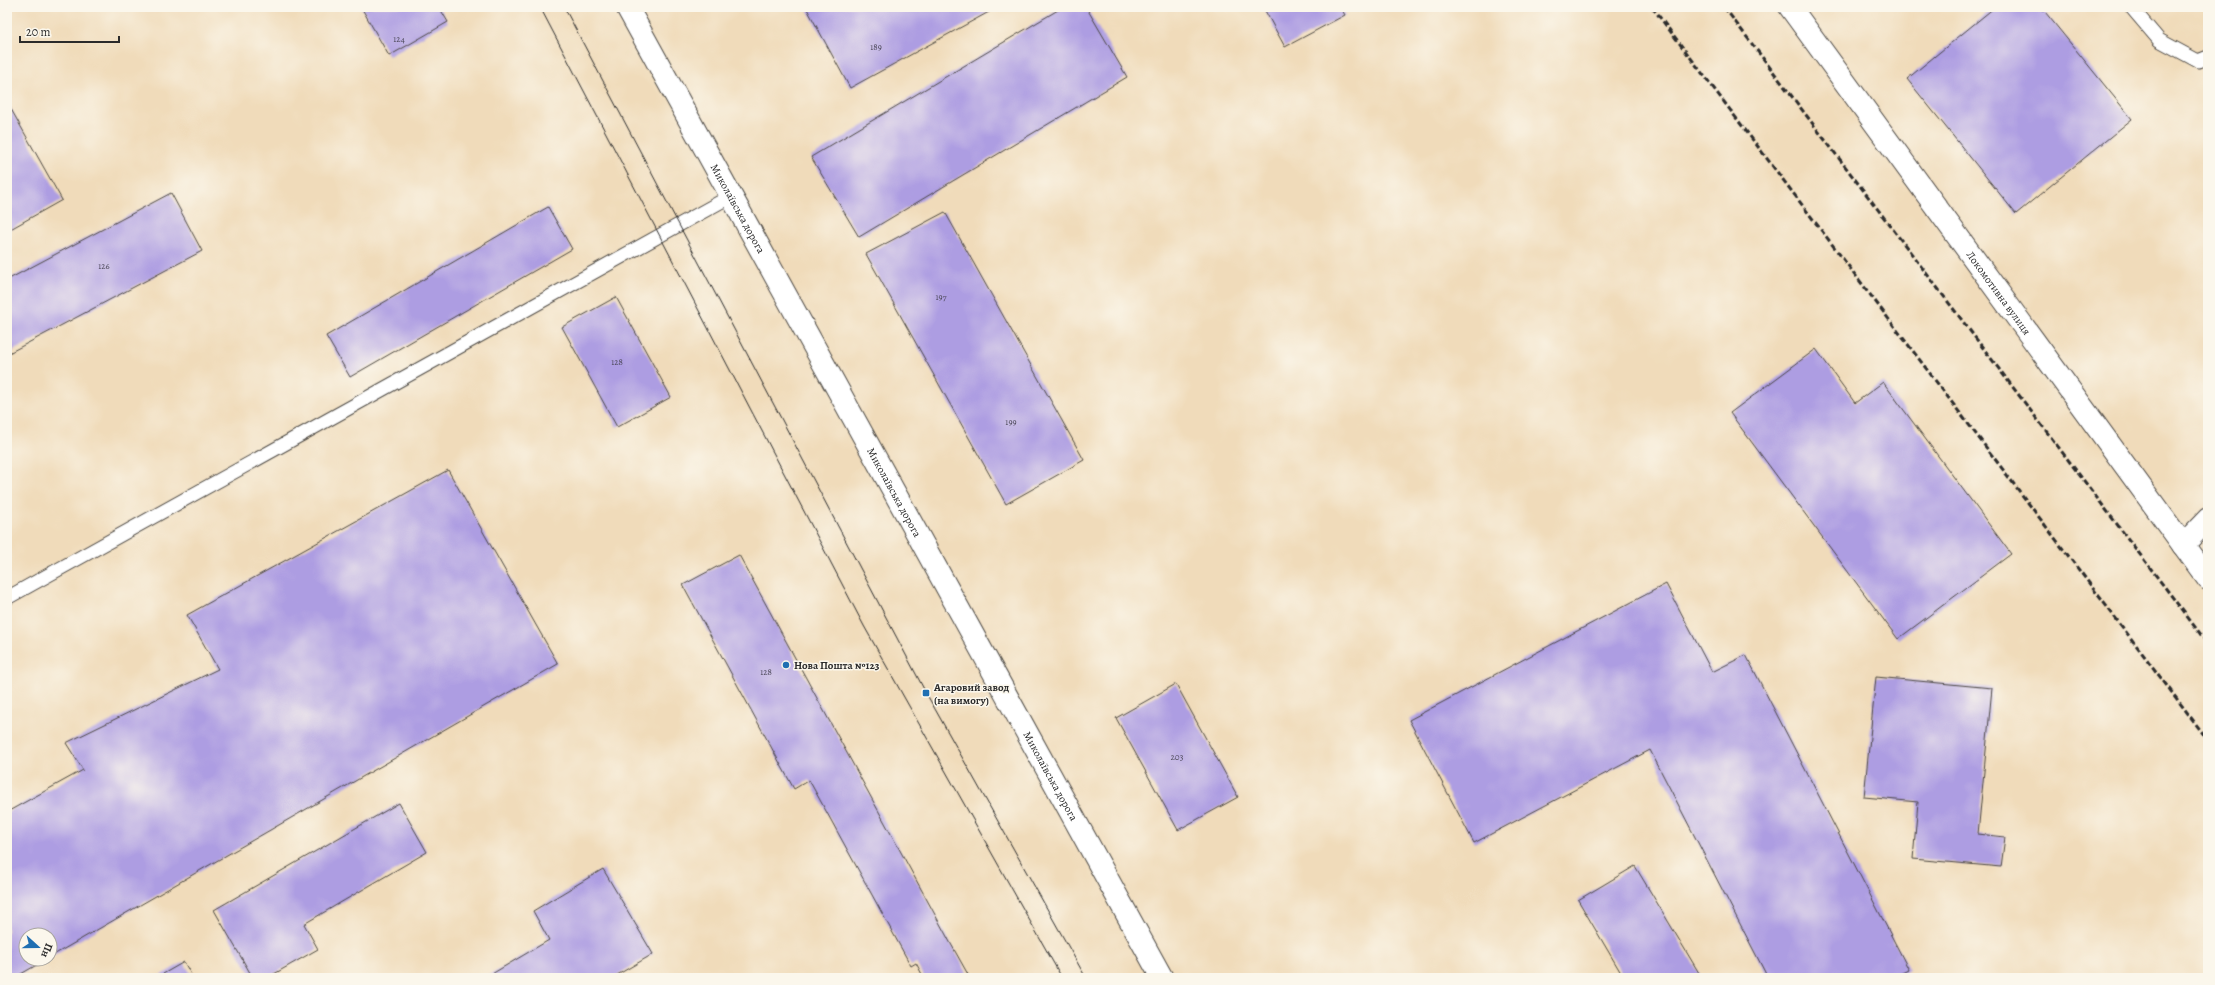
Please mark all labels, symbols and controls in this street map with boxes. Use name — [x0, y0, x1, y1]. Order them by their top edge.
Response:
scale bar — [20, 18, 119, 44]
text: 20 m — [26, 24, 50, 40]
house number: 124 — [393, 33, 405, 45]
house number: 189 — [870, 41, 882, 53]
street label: Миколаївська дорога — [707, 161, 769, 257]
street label: Локомотивна вулиця — [1963, 248, 2035, 338]
house number: 126 — [98, 260, 110, 272]
house number: 197 — [936, 291, 947, 303]
house number: 128 — [611, 356, 623, 368]
house number: 199 — [1005, 416, 1017, 428]
street label: Миколаївська дорога — [864, 445, 925, 540]
place label: Нова Пошта №123 — [794, 658, 880, 673]
marker: Нова Пошта №123 — [781, 660, 791, 670]
house number: 128 — [760, 666, 772, 678]
place label: Агаровий завод (на вимогу) — [933, 680, 1009, 708]
marker: Агаровий завод (на вимогу) — [921, 688, 931, 698]
street label: Миколаївська дорога — [1020, 729, 1082, 824]
house number: 203 — [1171, 751, 1184, 763]
north arrow — [18, 927, 58, 967]
text: Пн — [37, 941, 56, 960]

